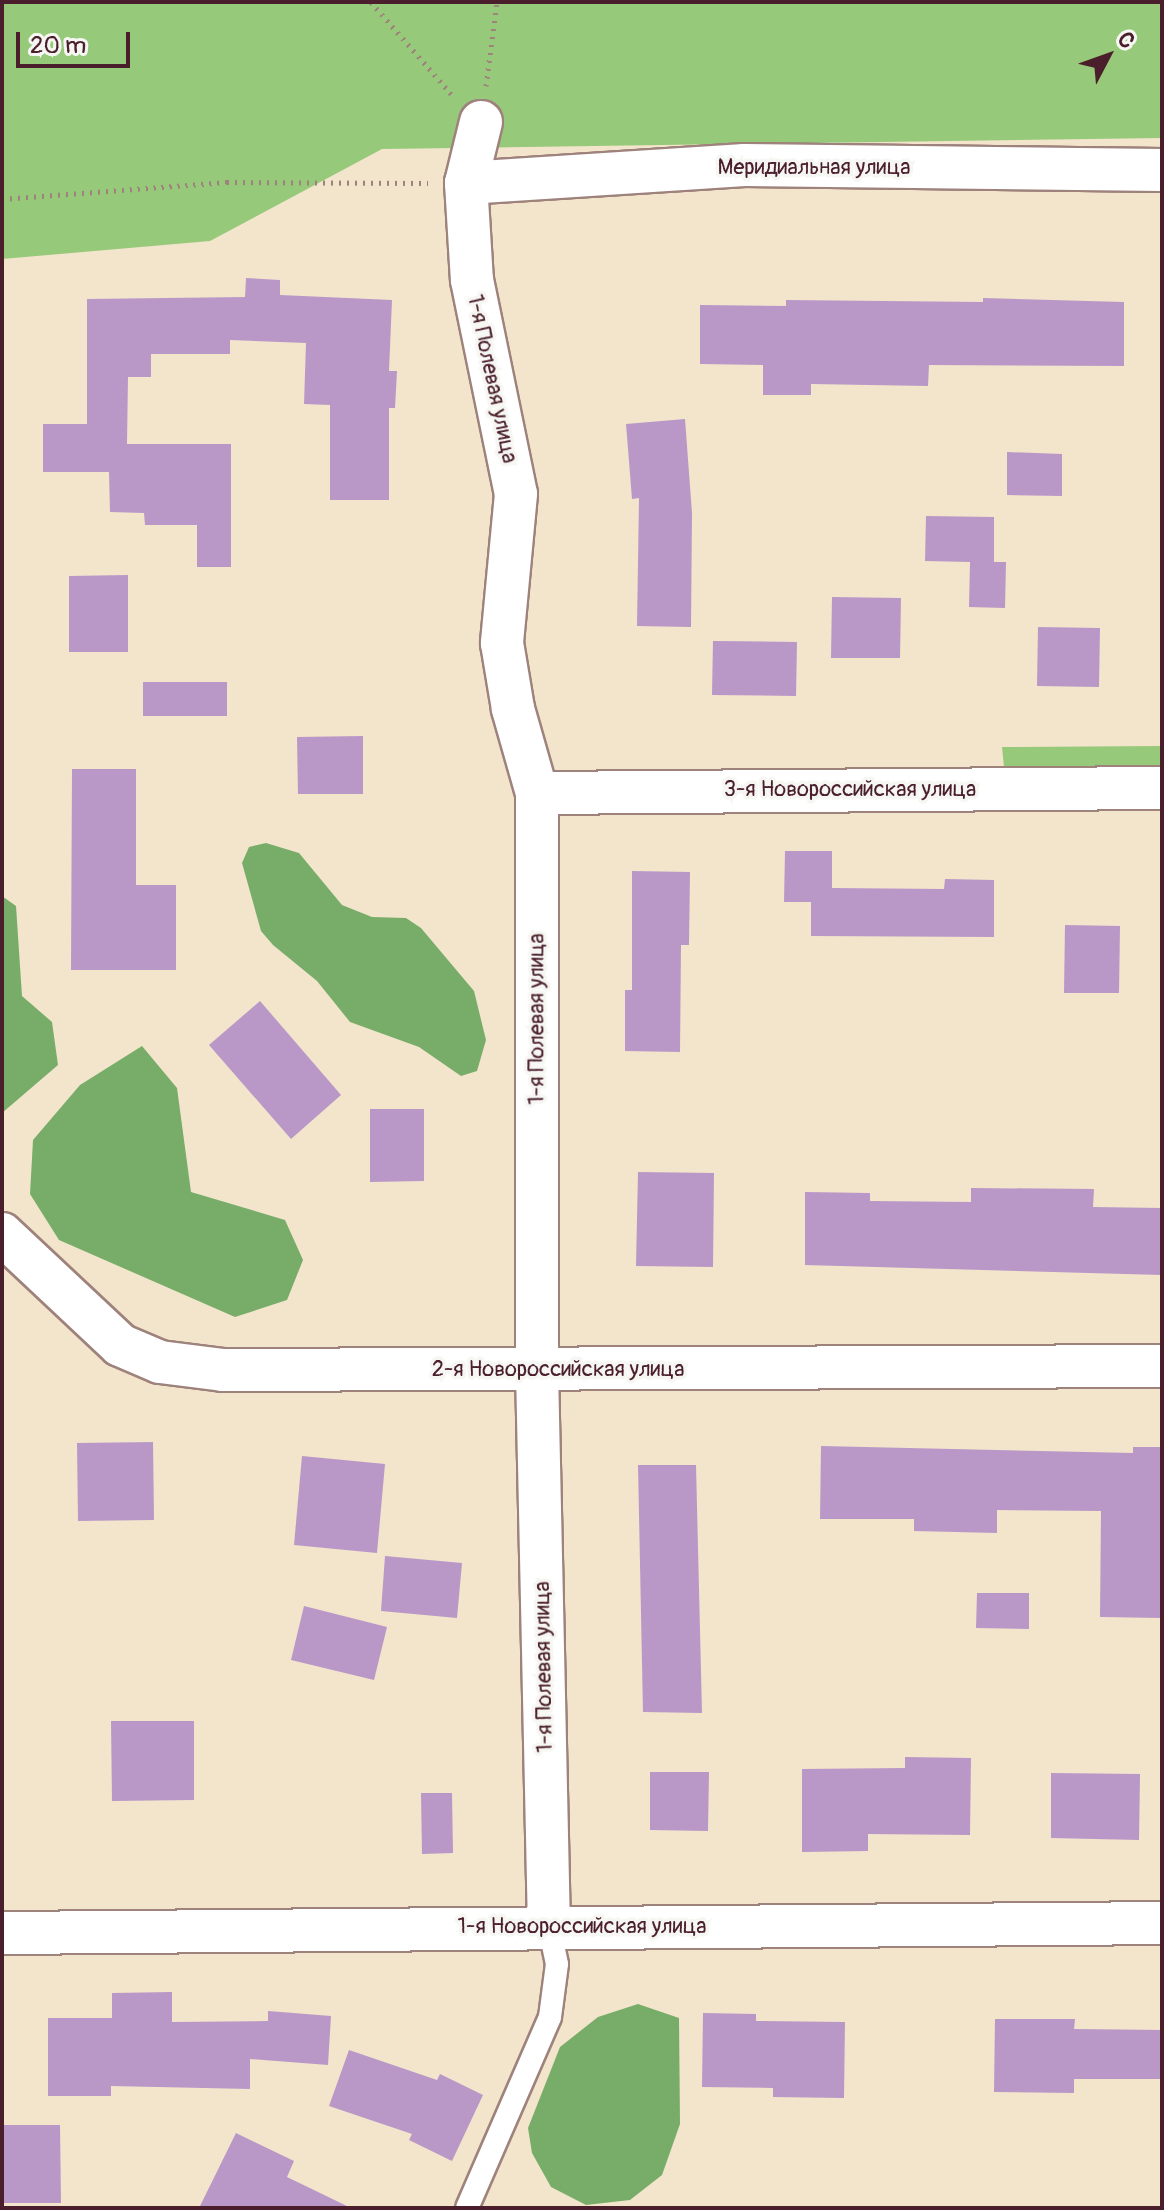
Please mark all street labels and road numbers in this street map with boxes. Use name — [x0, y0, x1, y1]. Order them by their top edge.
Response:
street label: Меридиальная улица — [718, 155, 910, 181]
street label: 1-я Полевая улица — [461, 292, 523, 466]
street label: 3-я Новороссийская улица — [724, 777, 976, 803]
street label: 1-я Полевая улица — [524, 933, 550, 1105]
street label: 2-я Новороссийская улица — [432, 1357, 684, 1383]
street label: 1-я Полевая улица — [529, 1581, 559, 1753]
street label: 1-я Новороссийская улица — [457, 1914, 707, 1940]

